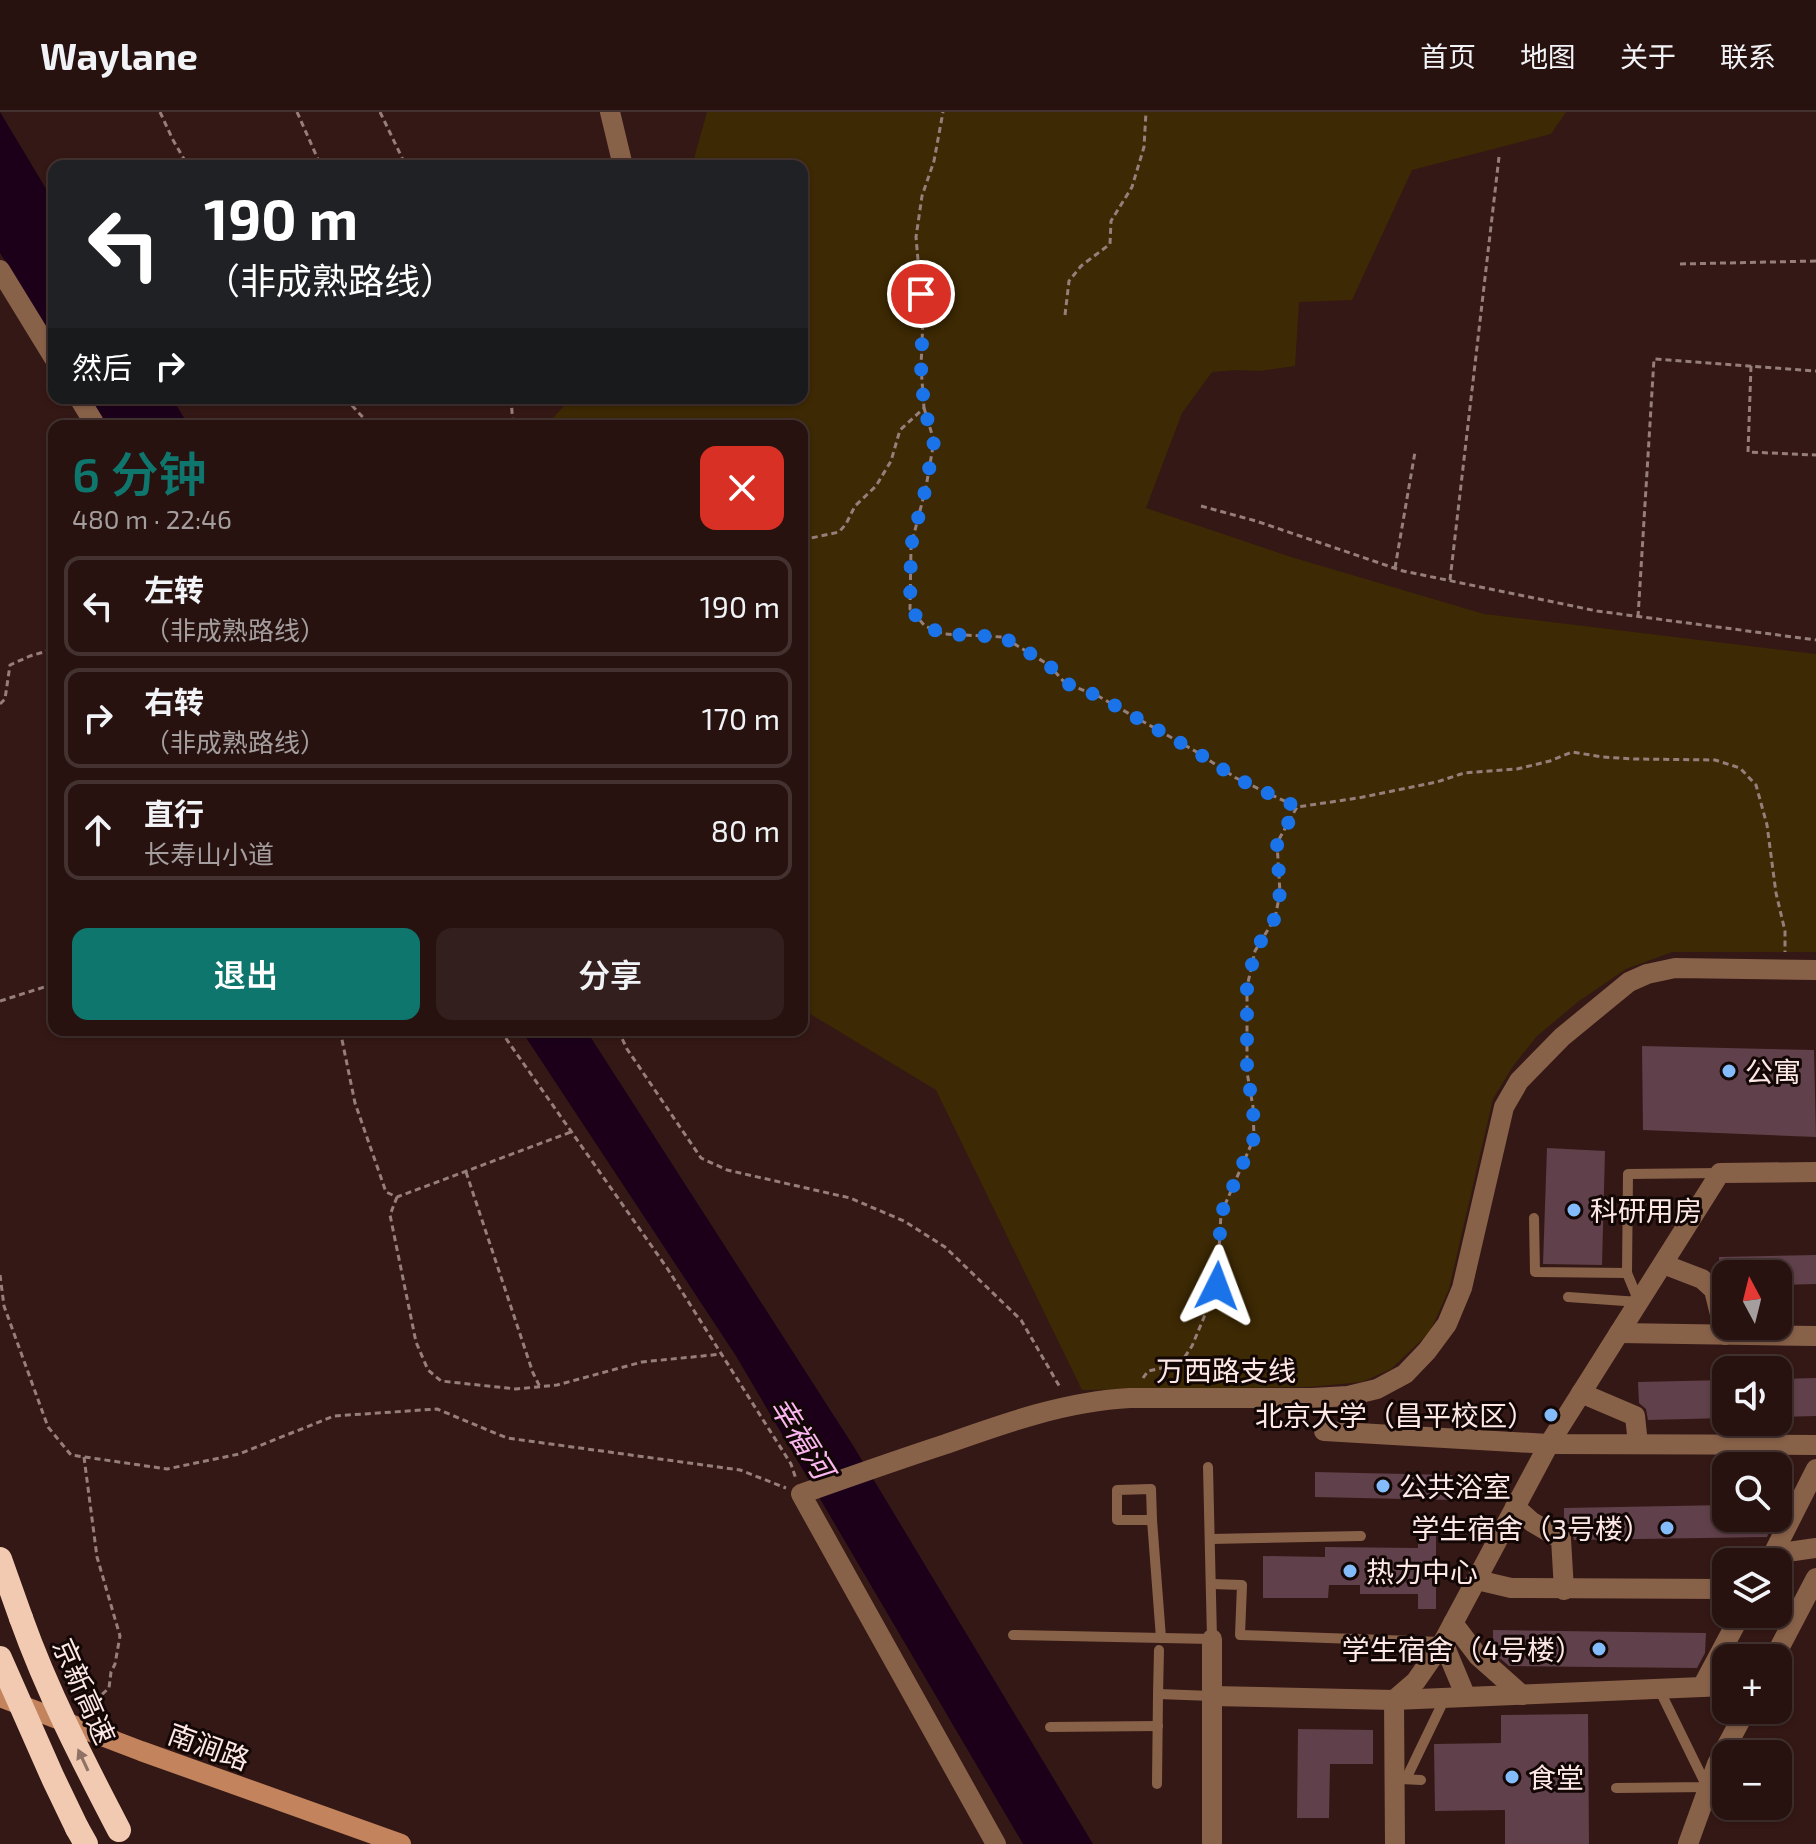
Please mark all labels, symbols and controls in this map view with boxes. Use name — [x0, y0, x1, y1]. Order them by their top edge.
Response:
text: Waylane — [40, 32, 198, 78]
text: 首页 — [1420, 39, 1476, 73]
text: 地图 — [1520, 39, 1576, 73]
text: 关于 — [1620, 39, 1676, 73]
text: 联系 — [1720, 39, 1776, 73]
text: 190 m — [204, 184, 358, 251]
icon: left — [72, 192, 176, 296]
text: （非成熟路线） — [204, 258, 456, 301]
pin — [887, 260, 955, 328]
icon: arrive — [899, 272, 943, 316]
icon: right — [148, 344, 192, 388]
text: 然后 — [72, 349, 132, 385]
text: 6 分钟 — [72, 444, 206, 502]
button: close — [700, 446, 784, 530]
text: 480 m · 22:46 — [72, 503, 232, 534]
text: 左转 — [144, 571, 204, 607]
icon: left — [76, 584, 120, 628]
text: 190 m — [700, 588, 780, 624]
text: （非成熟路线） — [144, 614, 326, 645]
text: 右转 — [144, 683, 204, 719]
icon: right — [76, 696, 120, 740]
text: 170 m — [702, 700, 780, 736]
text: （非成熟路线） — [144, 726, 326, 757]
text: 直行 — [144, 795, 204, 831]
icon: ahead — [76, 808, 120, 852]
text: 80 m — [711, 812, 780, 848]
text: 长寿山小道 — [144, 838, 274, 869]
button: 退出 — [72, 928, 420, 1020]
button: 分享 — [436, 928, 784, 1020]
place label: 公寓 — [1745, 1054, 1801, 1088]
marker: 公寓 — [1720, 1062, 1738, 1080]
place label: 科研用房 — [1590, 1193, 1702, 1227]
marker: 科研用房 — [1565, 1201, 1583, 1219]
position arrow — [1175, 1244, 1259, 1328]
north arrow — [1712, 1260, 1792, 1340]
map controls — [1712, 1260, 1792, 1820]
street label: 万西路支线 — [1156, 1353, 1296, 1387]
button: sound — [1712, 1356, 1792, 1436]
water label: 幸福河 — [764, 1389, 845, 1489]
place label: 北京大学（昌平校区） — [1255, 1398, 1535, 1432]
marker: 北京大学（昌平校区） — [1542, 1406, 1560, 1424]
button: search — [1712, 1452, 1792, 1532]
place label: 公共浴室 — [1399, 1469, 1511, 1503]
marker: 公共浴室 — [1374, 1477, 1392, 1495]
place label: 学生宿舍（3号楼） — [1411, 1511, 1651, 1545]
marker: 学生宿舍（3号楼） — [1658, 1519, 1676, 1537]
button: layers — [1712, 1548, 1792, 1628]
place label: 热力中心 — [1366, 1554, 1478, 1588]
marker: 热力中心 — [1341, 1562, 1359, 1580]
place label: 学生宿舍（4号楼） — [1342, 1632, 1583, 1666]
street label: 京新高速 — [47, 1633, 123, 1749]
marker: 学生宿舍（4号楼） — [1590, 1640, 1608, 1658]
button: + — [1712, 1644, 1792, 1724]
street label: 南涧路 — [164, 1716, 254, 1776]
button: − — [1712, 1740, 1792, 1820]
one-way arrow — [77, 1749, 90, 1772]
place label: 食堂 — [1528, 1760, 1584, 1794]
marker: 食堂 — [1503, 1768, 1521, 1786]

